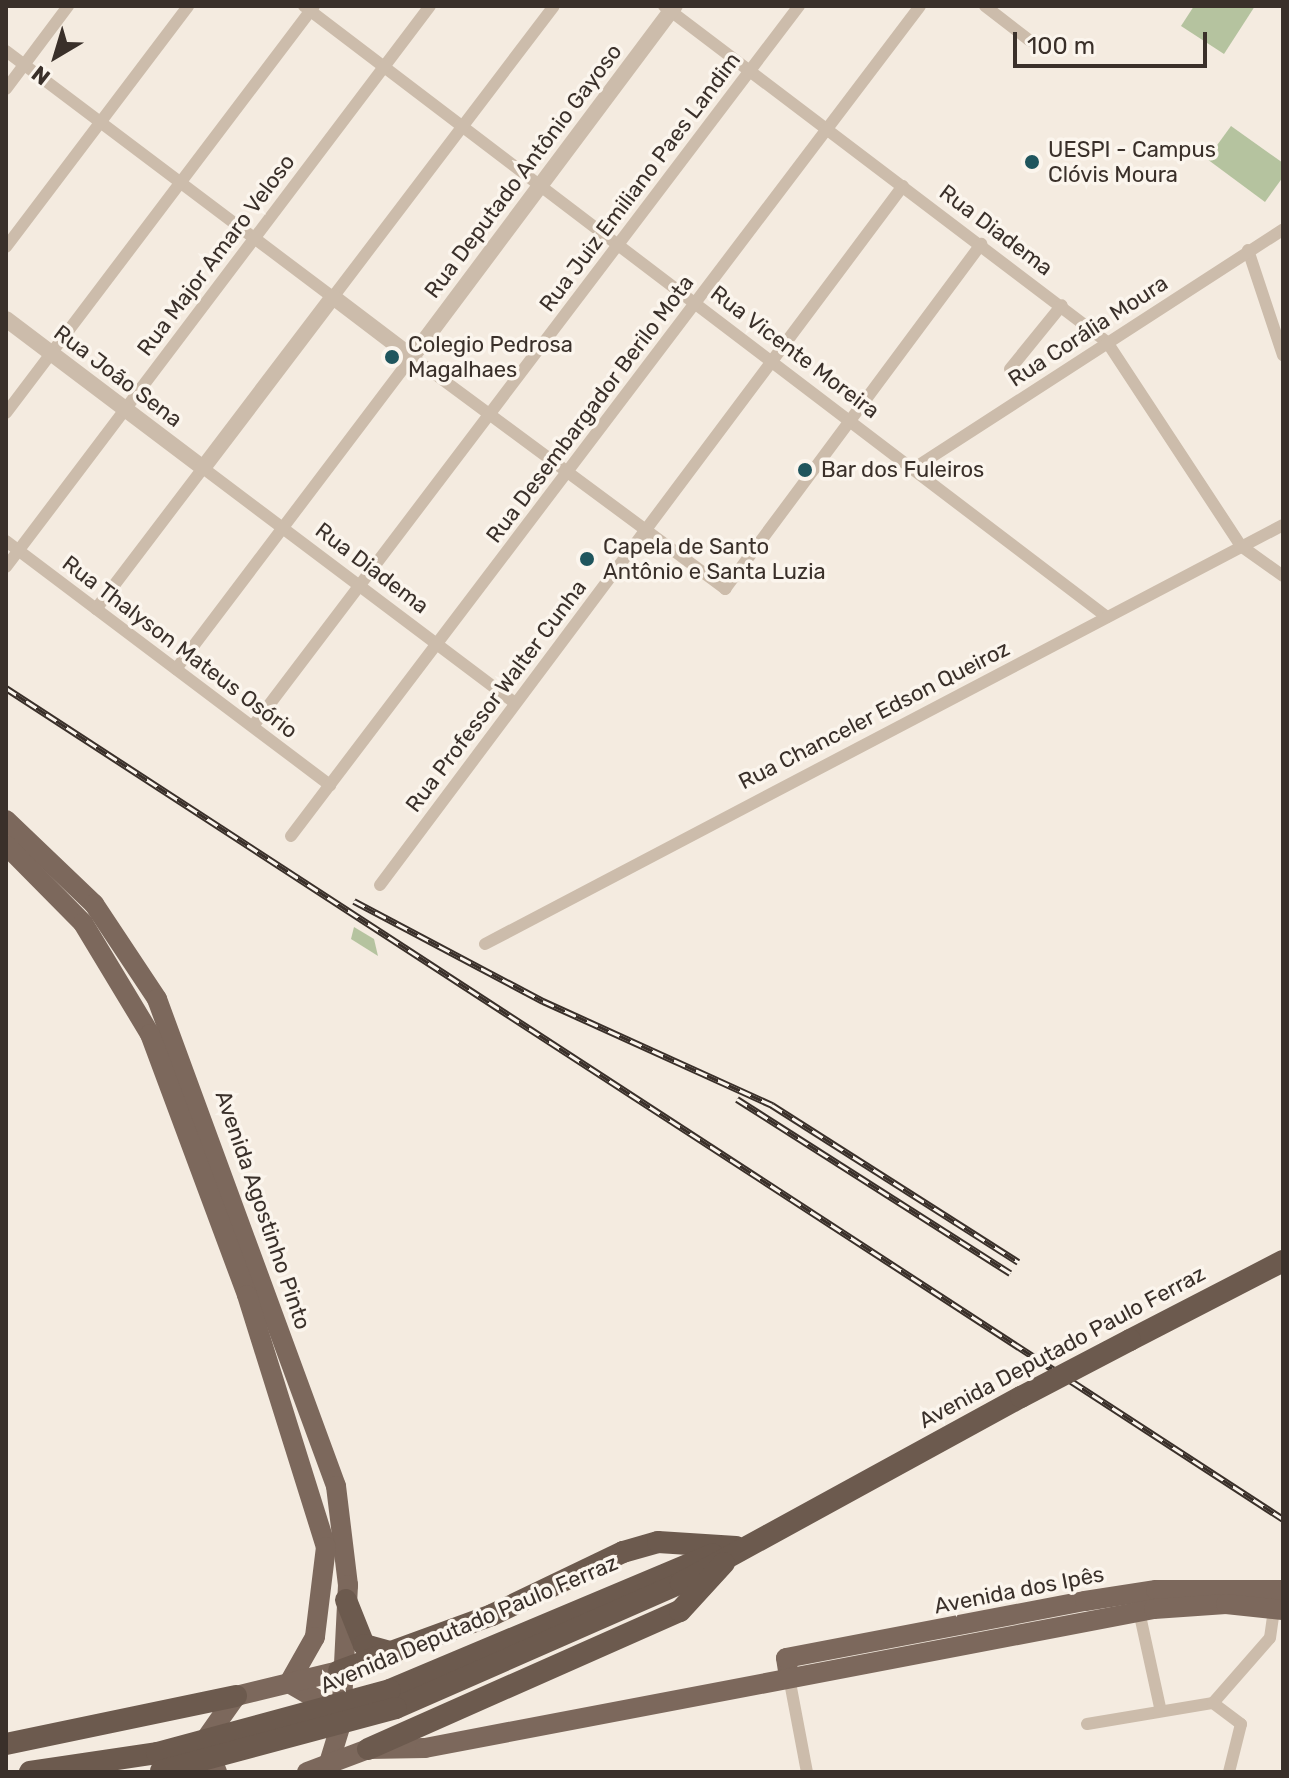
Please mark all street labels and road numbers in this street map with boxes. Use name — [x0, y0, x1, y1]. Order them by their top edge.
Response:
street label: Rua Deputado Antônio Gayoso — [419, 39, 627, 303]
street label: Rua Juiz Emiliano Paes Landim — [534, 47, 746, 317]
street label: Rua Major Amaro Veloso — [131, 148, 301, 362]
street label: Rua Diadema — [934, 179, 1058, 281]
street label: Rua Desembargador Berilo Mota — [481, 270, 699, 548]
street label: Rua Corália Moura — [1003, 270, 1173, 392]
street label: Rua Vicente Moreira — [705, 280, 885, 424]
street label: Rua João Sena — [49, 319, 187, 433]
street label: Rua Diadema — [310, 517, 434, 619]
street label: Rua Thalyson Mateus Osório — [57, 550, 303, 744]
street label: Rua Professor Walter Cunha — [400, 574, 592, 818]
street label: Rua Chanceler Edson Queiroz — [734, 635, 1014, 795]
street label: Avenida Agostinho Pinto — [210, 1087, 316, 1333]
street label: Avenida Deputado Paulo Ferraz — [914, 1260, 1210, 1434]
street label: Avenida Deputado Paulo Ferraz — [316, 1549, 622, 1699]
street label: Avenida dos Ipês — [932, 1561, 1106, 1619]

